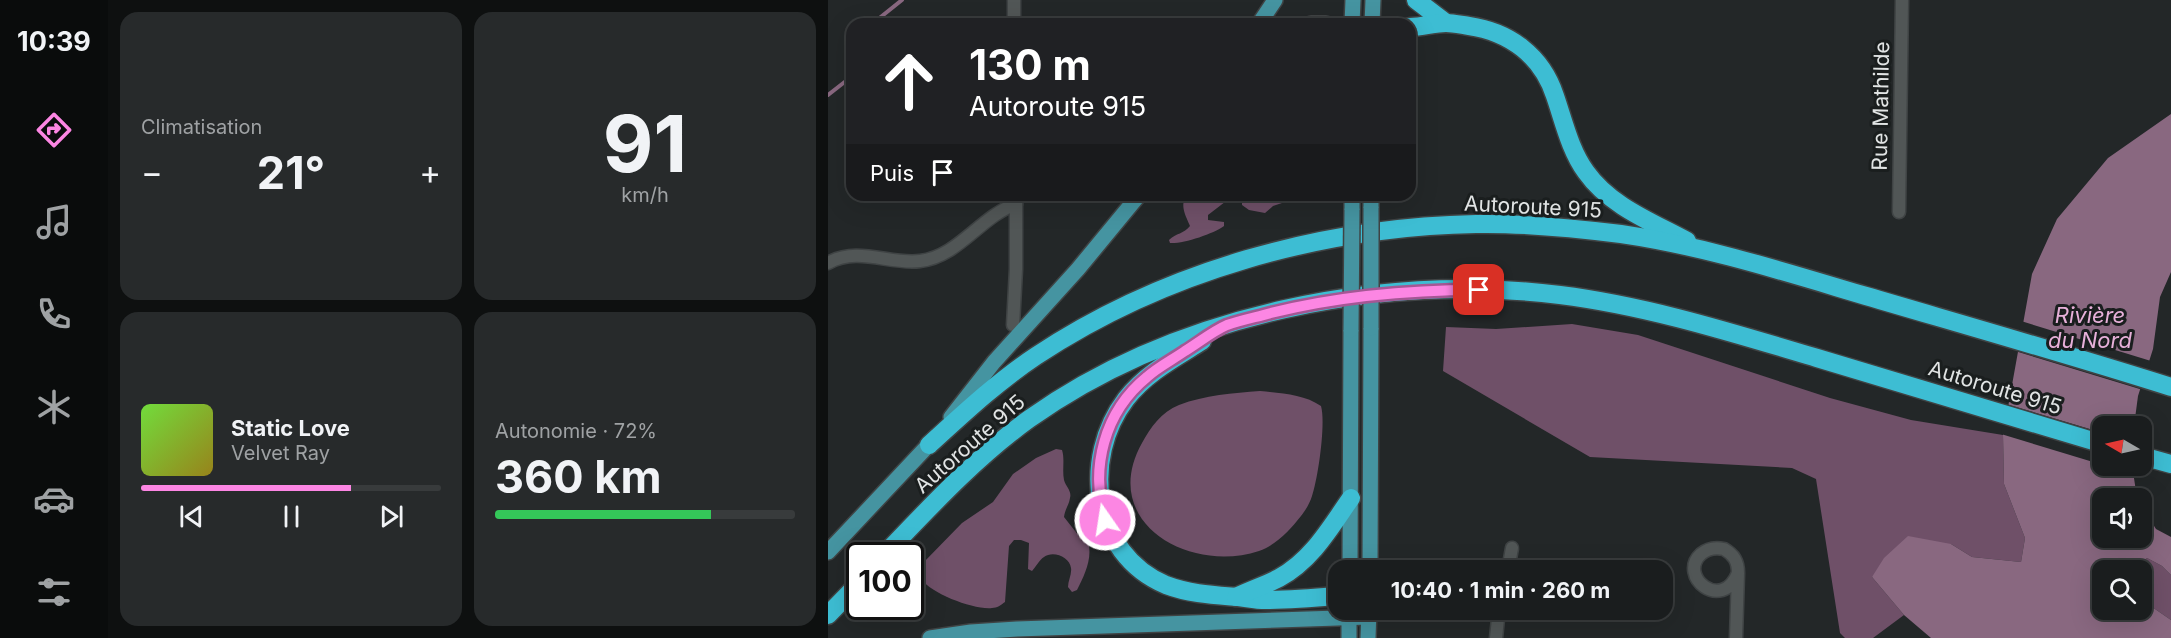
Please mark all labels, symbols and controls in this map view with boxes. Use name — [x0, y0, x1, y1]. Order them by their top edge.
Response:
text: 10:39 — [17, 25, 91, 58]
text: 130 m — [969, 39, 1091, 90]
street label: Rue Mathilde — [1867, 41, 1894, 171]
icon: ahead — [870, 42, 948, 120]
text: Autoroute 915 — [969, 90, 1146, 123]
text: 91 — [603, 96, 687, 191]
icon: directions — [33, 109, 75, 151]
text: Climatisation — [141, 115, 262, 139]
text: 21° — [257, 145, 325, 200]
text: − — [141, 152, 163, 192]
text: + — [419, 152, 441, 192]
icon: arrive — [926, 156, 959, 189]
text: Puis — [870, 160, 914, 186]
text: km/h — [621, 183, 669, 207]
street label: Autoroute 915 — [1464, 190, 1603, 223]
icon: music — [33, 201, 75, 243]
pin — [1453, 264, 1504, 315]
icon: arrive — [1462, 273, 1495, 306]
icon: phone — [33, 293, 75, 335]
water label: Rivière du Nord — [2048, 302, 2132, 353]
street label: Autoroute 915 — [1926, 355, 2065, 420]
icon: climate — [33, 386, 75, 428]
street label: Autoroute 915 — [909, 389, 1030, 498]
text: Static Love — [231, 415, 350, 441]
north arrow — [2092, 416, 2152, 476]
map controls — [2092, 416, 2152, 620]
text: Autonomie · 72% — [495, 419, 657, 443]
text: Velvet Ray — [231, 441, 330, 465]
text: 360 km — [495, 449, 661, 504]
icon: car — [33, 478, 75, 520]
position arrow — [1073, 488, 1137, 552]
button: sound — [2092, 488, 2152, 548]
icon: previous — [175, 500, 208, 533]
icon: pause — [275, 500, 308, 533]
icon: next — [375, 500, 408, 533]
speed limit sign: 100 — [846, 542, 924, 620]
button: search — [2092, 560, 2152, 620]
icon: filters — [33, 571, 75, 613]
text: 10:40 · 1 min · 260 m — [1391, 577, 1610, 603]

